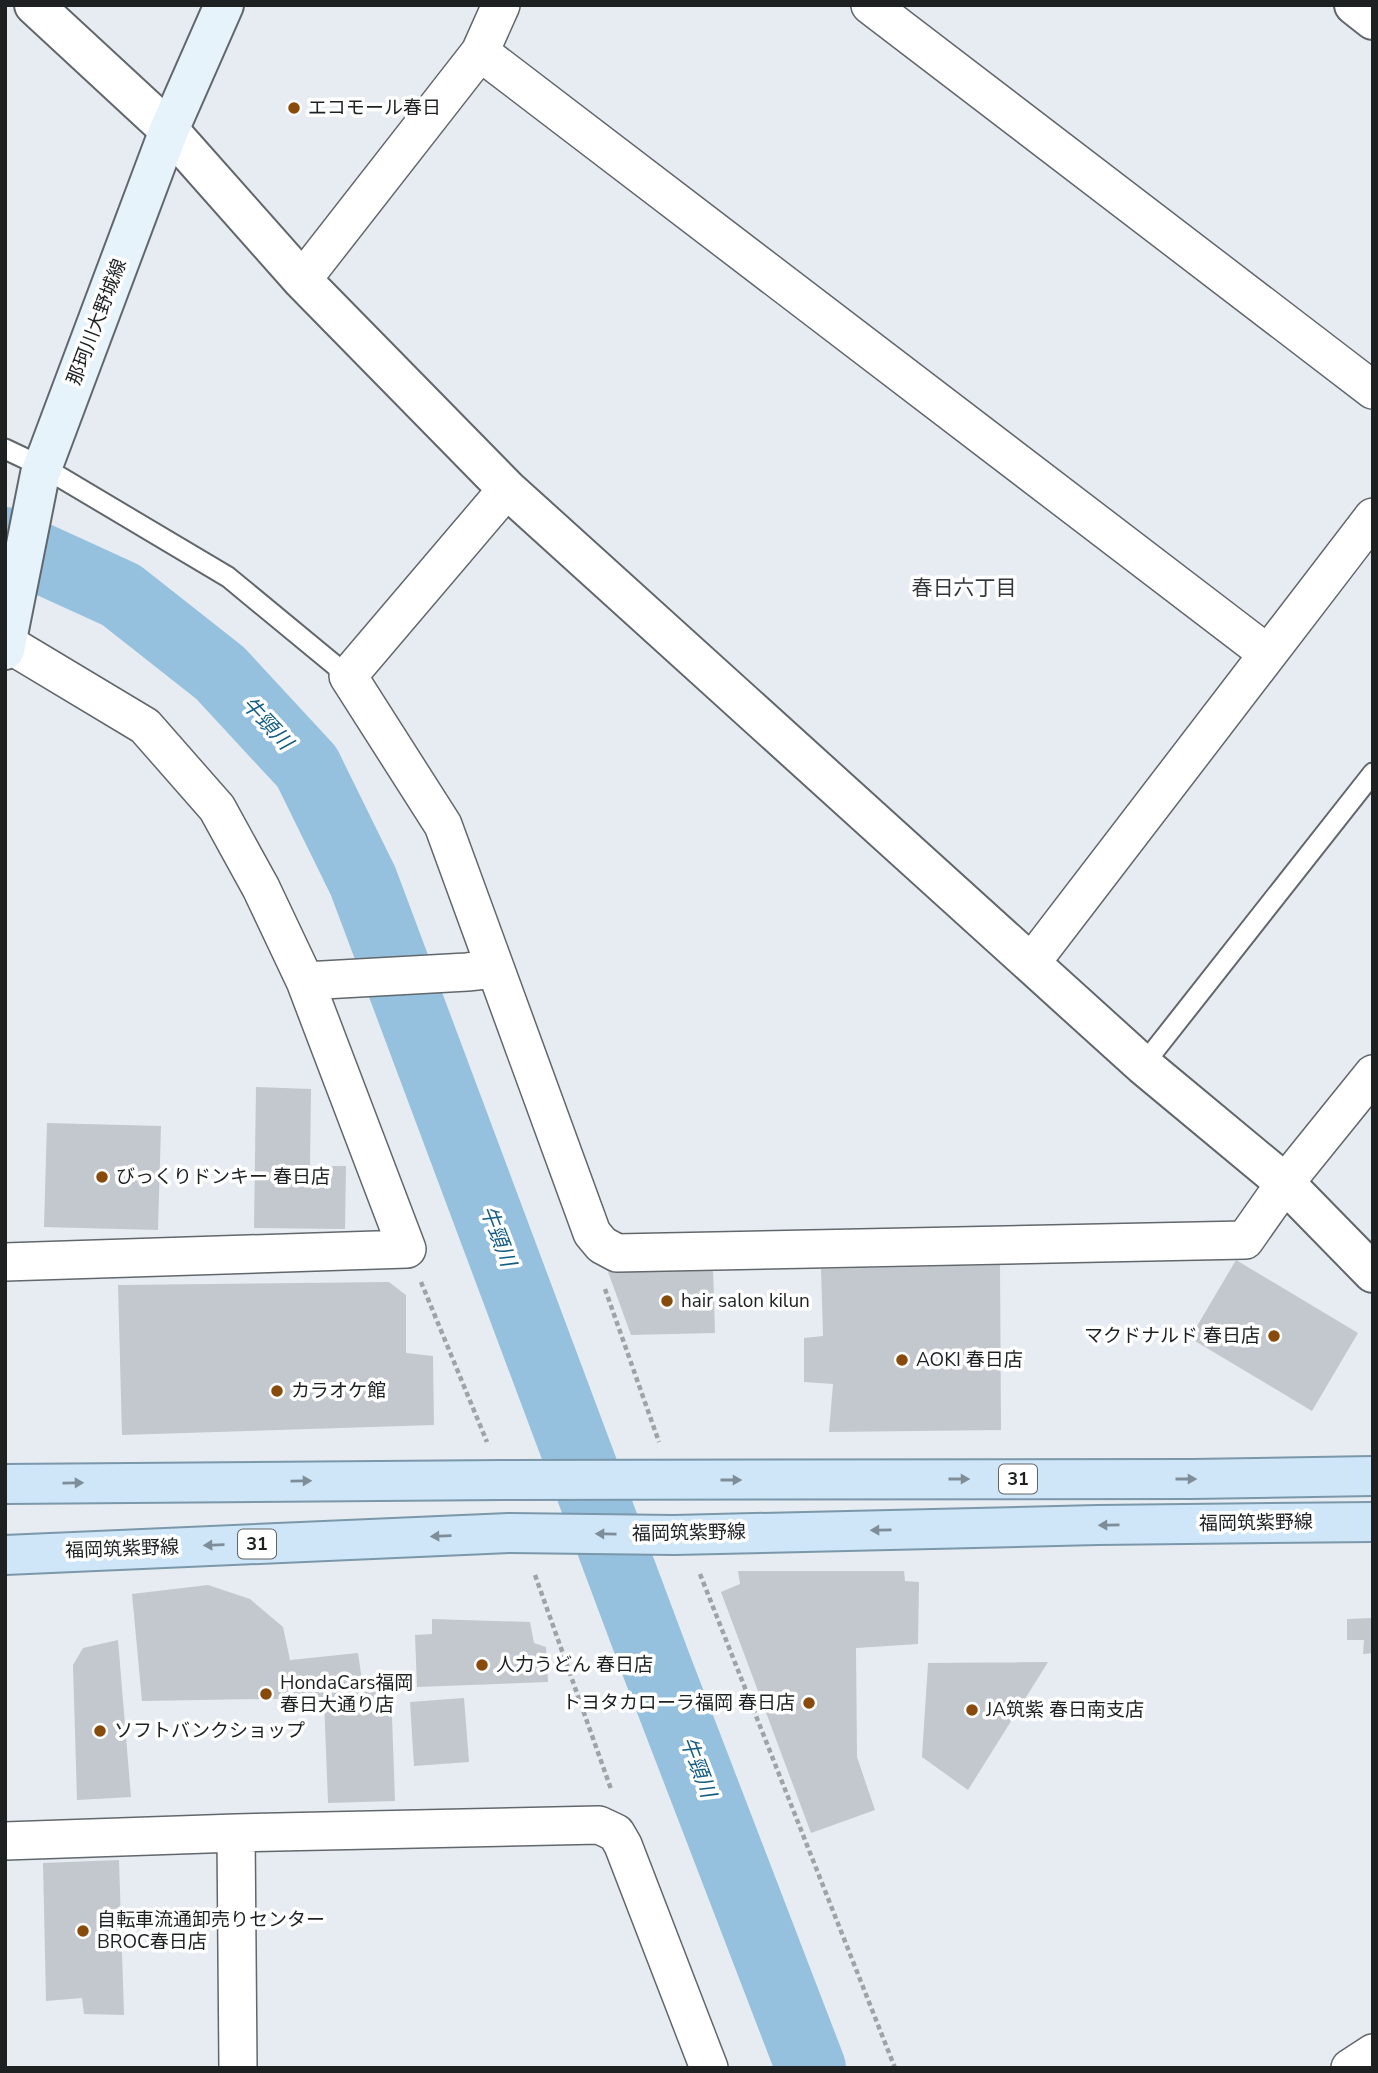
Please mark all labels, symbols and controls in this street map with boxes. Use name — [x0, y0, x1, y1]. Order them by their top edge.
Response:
place label: エコモール春日 — [308, 95, 441, 121]
marker: エコモール春日 — [286, 100, 302, 116]
street label: 那珂川大野城線 — [61, 255, 133, 389]
district label: 春日六丁目 — [912, 574, 1017, 602]
water label: 牛頸川 — [235, 690, 300, 757]
place label: びっくりドンキー 春日店 — [116, 1164, 330, 1190]
marker: びっくりドンキー 春日店 — [94, 1169, 110, 1185]
water label: 牛頸川 — [474, 1202, 523, 1272]
place label: hair salon kilun — [681, 1288, 810, 1314]
marker: hair salon kilun — [659, 1293, 675, 1309]
place label: マクドナルド 春日店 — [1084, 1323, 1260, 1349]
marker: マクドナルド 春日店 — [1266, 1328, 1282, 1344]
place label: AOKI 春日店 — [916, 1347, 1023, 1373]
marker: AOKI 春日店 — [894, 1352, 910, 1368]
place label: カラオケ館 — [291, 1378, 386, 1404]
marker: カラオケ館 — [269, 1383, 285, 1399]
road number: 31 — [999, 1464, 1037, 1494]
one-way arrow — [948, 1473, 970, 1485]
one-way arrow — [1176, 1473, 1198, 1485]
one-way arrow — [721, 1474, 743, 1486]
one-way arrow — [290, 1476, 312, 1487]
one-way arrow — [63, 1478, 85, 1489]
street label: 福岡筑紫野線 — [1199, 1509, 1313, 1537]
street label: 福岡筑紫野線 — [632, 1519, 746, 1547]
one-way arrow — [1097, 1519, 1119, 1531]
one-way arrow — [870, 1524, 892, 1536]
one-way arrow — [594, 1528, 616, 1540]
road number: 31 — [238, 1530, 276, 1559]
one-way arrow — [430, 1530, 452, 1541]
street label: 福岡筑紫野線 — [65, 1534, 179, 1564]
one-way arrow — [203, 1540, 225, 1551]
place label: 人力うどん 春日店 — [496, 1652, 653, 1678]
marker: 人力うどん 春日店 — [474, 1657, 490, 1673]
place label: HondaCars福岡 春日大通り店 — [280, 1670, 413, 1718]
marker: HondaCars福岡 春日大通り店 — [258, 1686, 274, 1702]
place label: トヨタカローラ福岡 春日店 — [562, 1690, 795, 1716]
marker: トヨタカローラ福岡 春日店 — [801, 1695, 817, 1711]
place label: JA筑紫 春日南支店 — [985, 1697, 1144, 1723]
marker: JA筑紫 春日南支店 — [964, 1702, 980, 1718]
place label: ソフトバンクショップ — [114, 1718, 305, 1744]
marker: ソフトバンクショップ — [92, 1723, 108, 1739]
water label: 牛頸川 — [674, 1733, 723, 1803]
place label: 自転車流通卸売りセンター BROC春日店 — [97, 1907, 325, 1955]
marker: 自転車流通卸売りセンター BROC春日店 — [75, 1923, 91, 1939]

